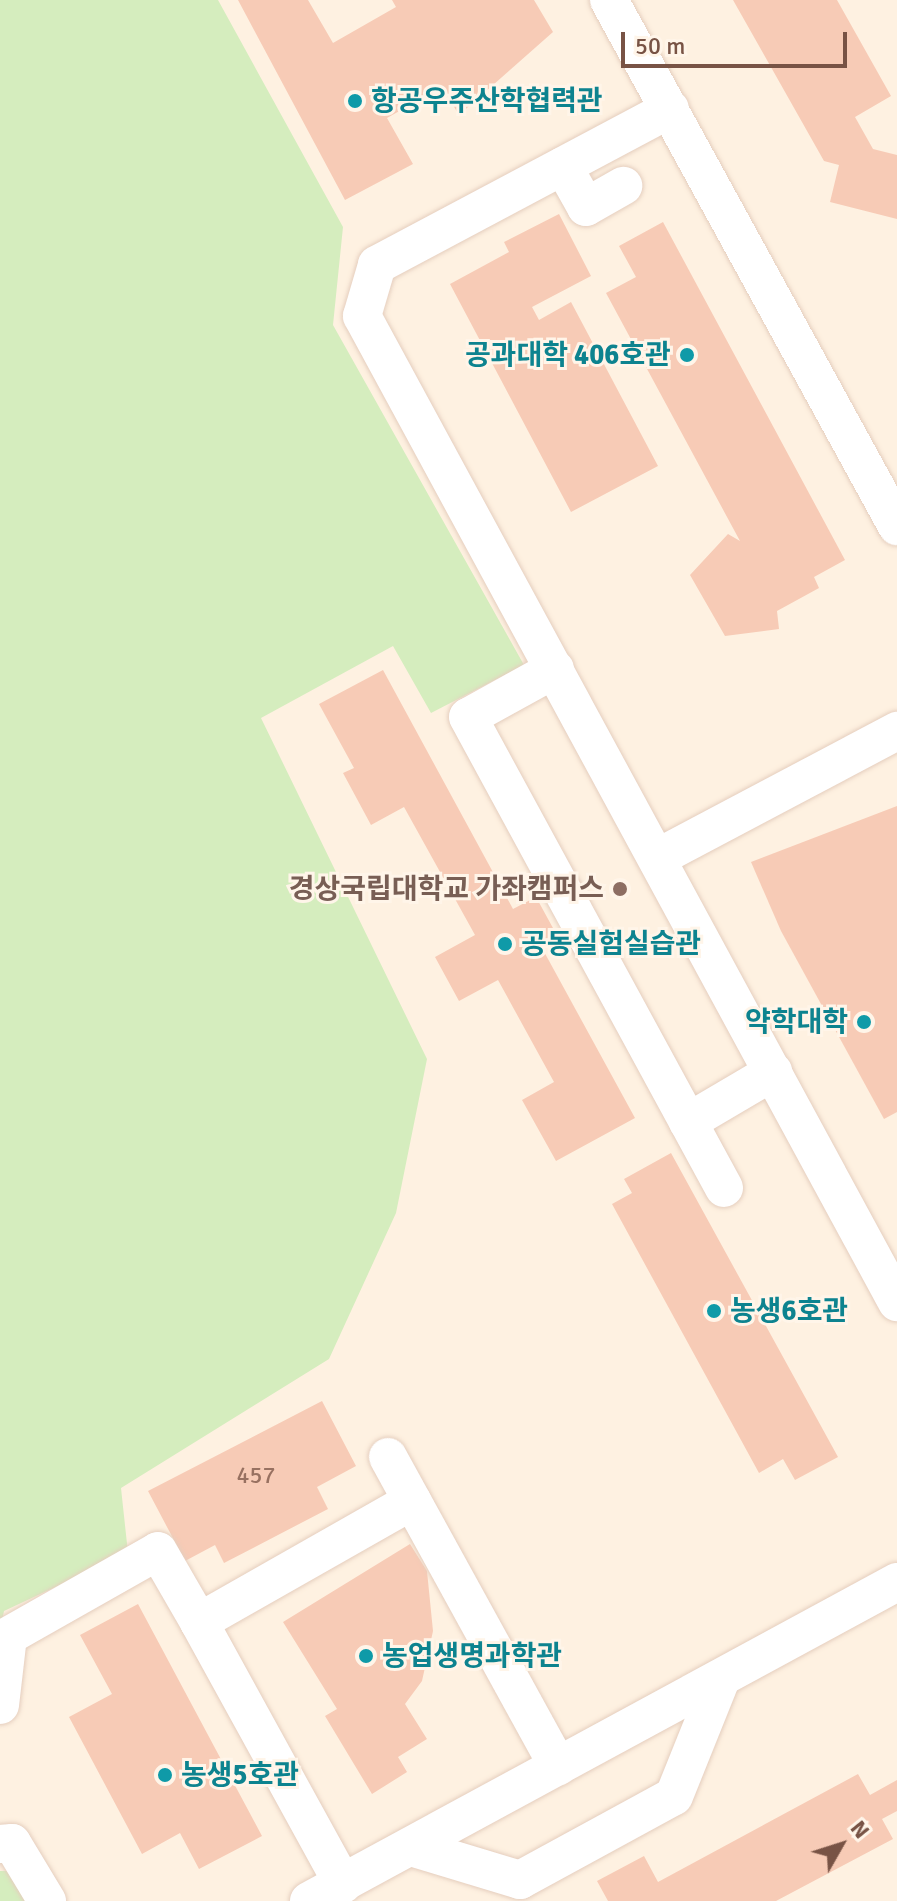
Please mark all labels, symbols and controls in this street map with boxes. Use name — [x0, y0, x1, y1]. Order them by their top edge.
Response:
scale bar — [625, 16, 851, 66]
text: 50 m — [635, 31, 685, 61]
place label: 항공우주산학협력관 — [371, 84, 603, 118]
marker: 항공우주산학협력관 — [346, 92, 364, 110]
place label: 공과대학 406호관 — [465, 338, 671, 372]
marker: 공과대학 406호관 — [678, 346, 696, 364]
place label: 경상국립대학교 가좌캠퍼스 — [289, 872, 604, 906]
marker: 경상국립대학교 가좌캠퍼스 — [611, 880, 629, 898]
place label: 공동실험실습관 — [521, 927, 701, 961]
marker: 공동실험실습관 — [496, 935, 514, 953]
place label: 약학대학 — [745, 1005, 848, 1039]
marker: 약학대학 — [855, 1013, 873, 1031]
place label: 농생6호관 — [730, 1294, 848, 1328]
marker: 농생6호관 — [705, 1302, 723, 1320]
house number: 457 — [237, 1462, 275, 1490]
place label: 농업생명과학관 — [382, 1639, 562, 1673]
marker: 농업생명과학관 — [357, 1647, 375, 1665]
place label: 농생5호관 — [181, 1758, 299, 1792]
marker: 농생5호관 — [156, 1766, 174, 1784]
north arrow — [801, 1805, 881, 1885]
text: N — [845, 1815, 875, 1844]

